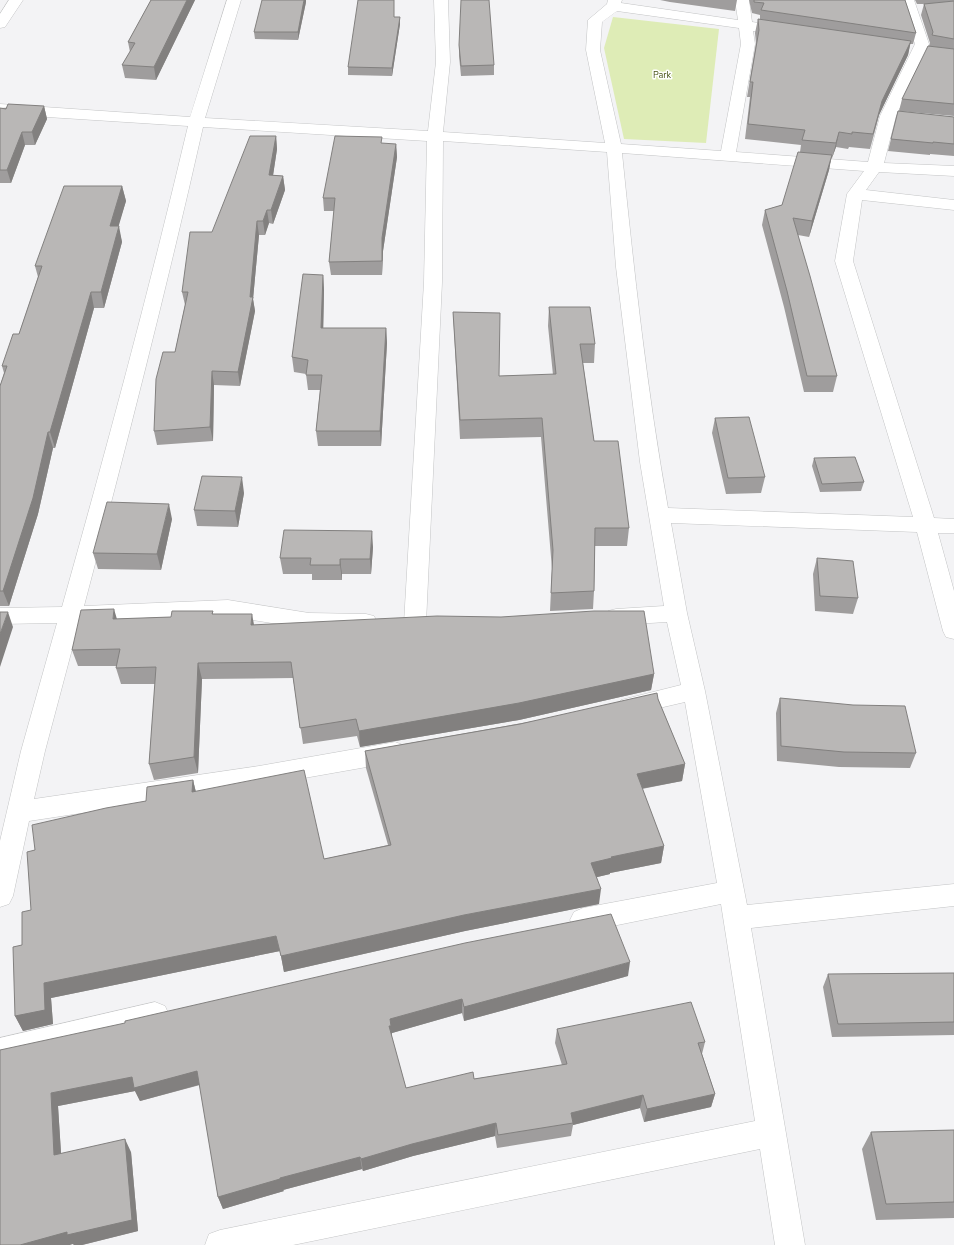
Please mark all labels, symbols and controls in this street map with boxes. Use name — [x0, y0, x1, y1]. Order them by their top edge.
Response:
park label: Park — [653, 69, 671, 81]

